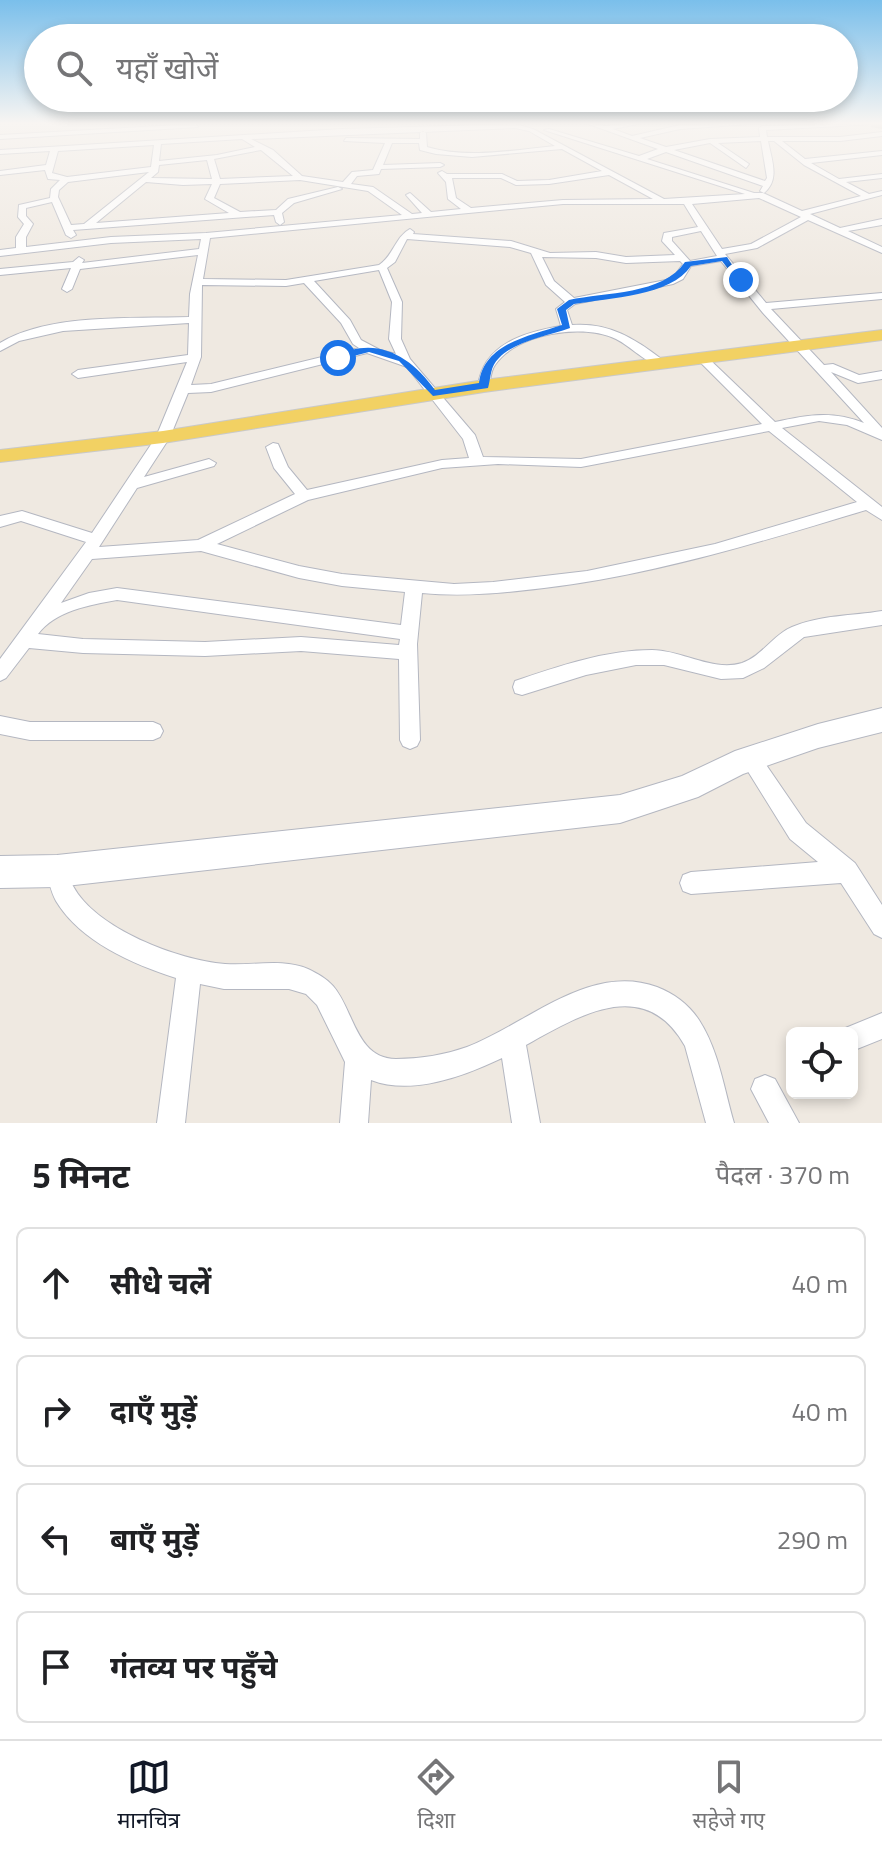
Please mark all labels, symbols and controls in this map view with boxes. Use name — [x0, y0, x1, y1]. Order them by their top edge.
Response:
search box — [24, 24, 858, 112]
text: यहाँ खोजें — [116, 45, 218, 91]
icon: search — [52, 46, 96, 90]
route end — [723, 262, 759, 298]
route start — [320, 340, 356, 376]
map controls — [786, 1027, 858, 1099]
button: locate — [786, 1027, 858, 1099]
text: 5 मिनट — [32, 1149, 130, 1201]
text: पैदल · 370 m — [716, 1155, 850, 1194]
text: सीधे चलें — [110, 1260, 211, 1306]
icon: ahead — [34, 1261, 78, 1305]
text: 40 m — [791, 1264, 848, 1303]
text: दाएँ मुड़ें — [110, 1388, 197, 1434]
icon: right — [34, 1389, 78, 1433]
text: 40 m — [791, 1392, 848, 1431]
text: बाएँ मुड़ें — [110, 1516, 199, 1562]
icon: left — [34, 1517, 78, 1561]
text: 290 m — [777, 1520, 848, 1559]
text: गंतव्य पर पहुँचे — [110, 1644, 277, 1690]
icon: arrive — [34, 1645, 78, 1689]
tab: मानचित्र — [117, 1755, 180, 1837]
tab: दिशा — [414, 1755, 458, 1837]
tab: सहेजे गए — [693, 1755, 765, 1837]

